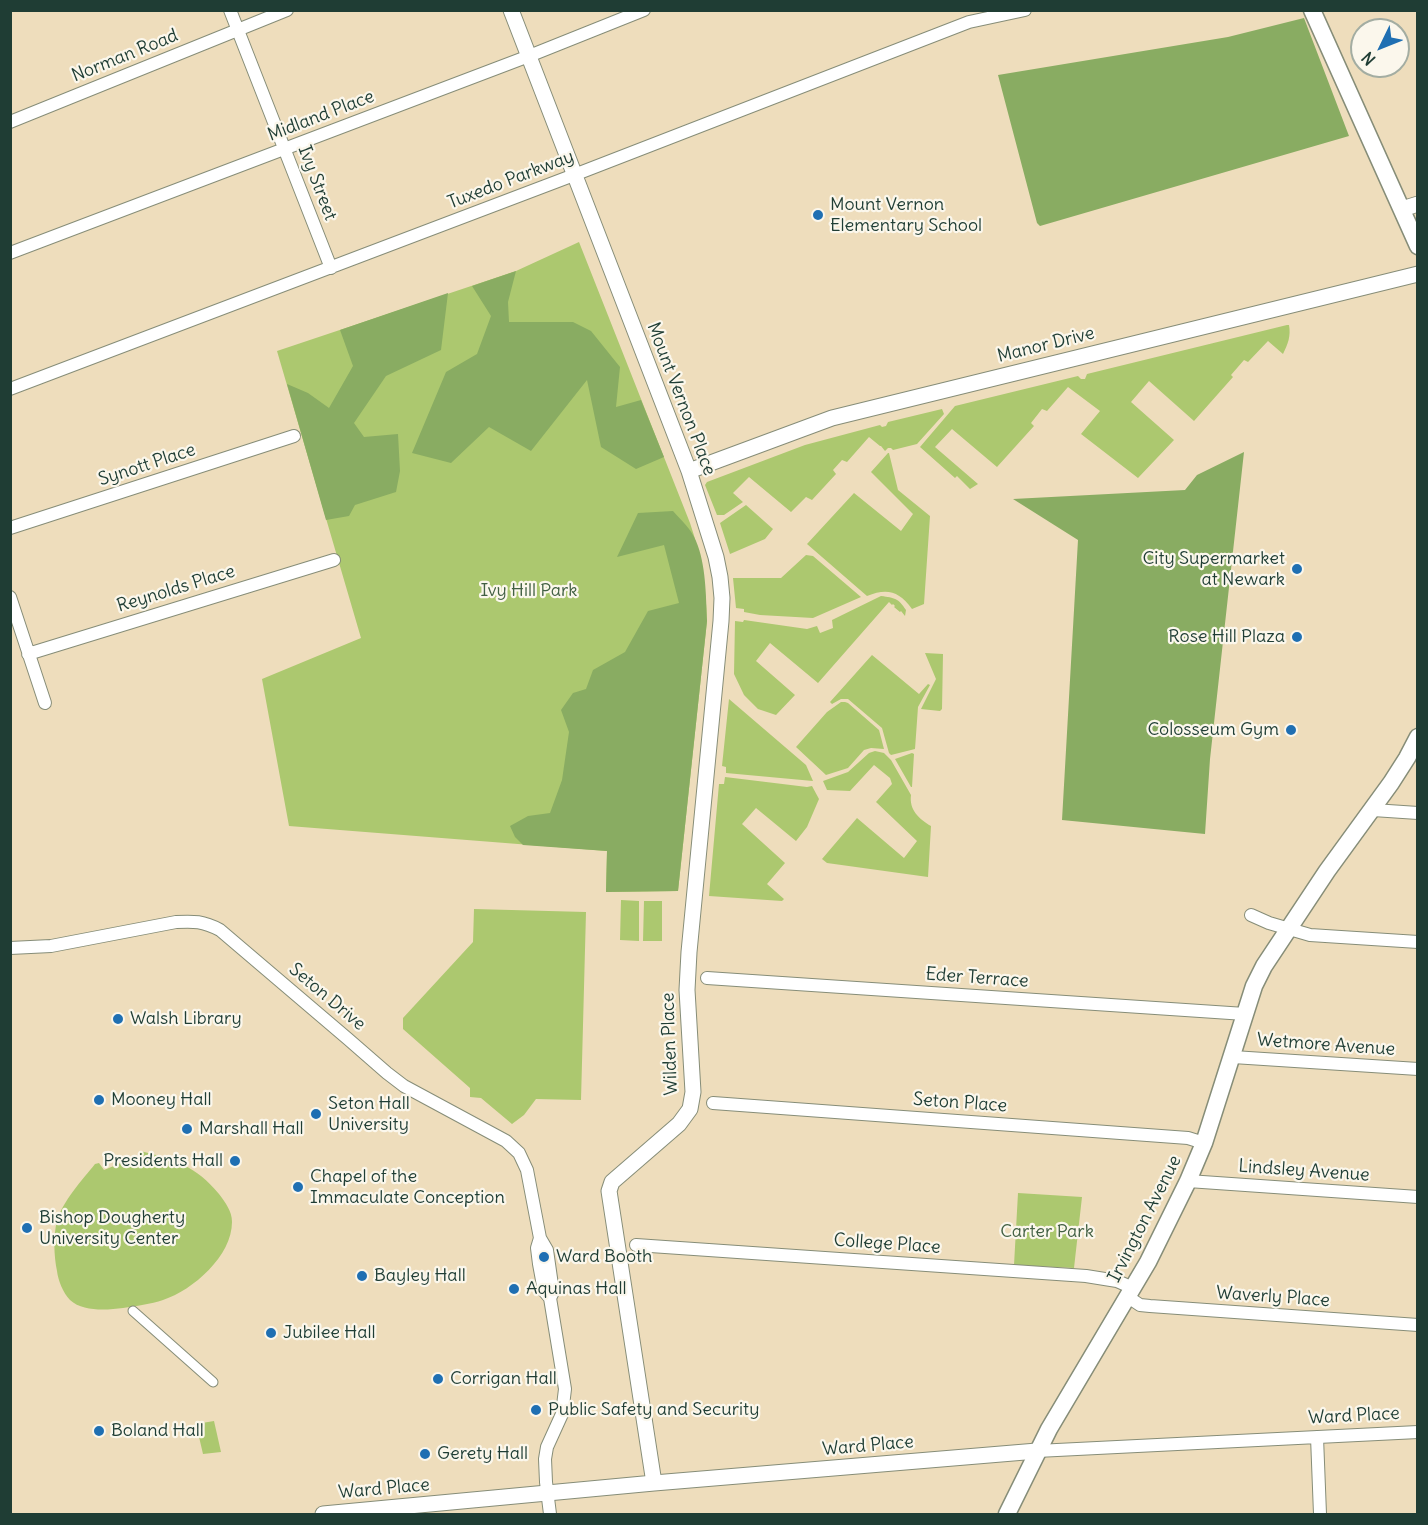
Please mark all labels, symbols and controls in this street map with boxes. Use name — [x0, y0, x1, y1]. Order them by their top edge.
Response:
north arrow — [1350, 18, 1410, 78]
street label: Norman Road — [69, 25, 181, 87]
text: N — [1357, 48, 1379, 70]
street label: Midland Place — [265, 86, 377, 146]
street label: Ivy Street — [293, 143, 341, 223]
street label: Tuxedo Parkway — [445, 146, 577, 214]
place label: Mount Vernon Elementary School — [830, 194, 982, 236]
marker: Mount Vernon Elementary School — [811, 208, 825, 222]
street label: Mount Vernon Place — [642, 319, 720, 479]
street label: Manor Drive — [995, 322, 1097, 368]
street label: Synott Place — [96, 439, 198, 491]
place label: City Supermarket at Newark — [1143, 548, 1285, 590]
street label: Reynolds Place — [114, 561, 238, 617]
marker: City Supermarket at Newark — [1290, 562, 1304, 576]
park label: Ivy Hill Park — [481, 580, 577, 602]
place label: Rose Hill Plaza — [1168, 626, 1285, 648]
marker: Rose Hill Plaza — [1290, 630, 1304, 644]
place label: Colosseum Gym — [1147, 719, 1279, 741]
marker: Colosseum Gym — [1284, 723, 1298, 737]
street label: Seton Drive — [284, 959, 370, 1035]
street label: Eder Terrace — [925, 964, 1029, 992]
street label: Wilden Place — [657, 992, 683, 1096]
place label: Walsh Library — [130, 1008, 242, 1030]
marker: Walsh Library — [111, 1012, 125, 1026]
street label: Wetmore Avenue — [1256, 1029, 1396, 1061]
place label: Mooney Hall — [111, 1089, 212, 1111]
street label: Seton Place — [912, 1089, 1008, 1117]
marker: Mooney Hall — [92, 1093, 106, 1107]
place label: Seton Hall University — [328, 1093, 410, 1136]
marker: Seton Hall University — [309, 1107, 323, 1121]
place label: Marshall Hall — [199, 1118, 304, 1140]
marker: Marshall Hall — [180, 1122, 194, 1136]
place label: Presidents Hall — [103, 1150, 223, 1172]
street label: Irvington Avenue — [1104, 1152, 1186, 1286]
marker: Presidents Hall — [228, 1154, 242, 1168]
street label: Lindsley Avenue — [1238, 1156, 1370, 1186]
place label: Chapel of the Immaculate Conception — [310, 1166, 505, 1208]
marker: Chapel of the Immaculate Conception — [291, 1180, 305, 1194]
place label: Bishop Dougherty University Center — [39, 1207, 185, 1250]
marker: Bishop Dougherty University Center — [20, 1221, 34, 1235]
park label: Carter Park — [1000, 1221, 1094, 1243]
street label: College Place — [833, 1229, 941, 1259]
place label: Ward Booth — [556, 1246, 652, 1268]
marker: Ward Booth — [537, 1250, 551, 1264]
place label: Bayley Hall — [374, 1265, 466, 1287]
marker: Bayley Hall — [355, 1269, 369, 1283]
place label: Aquinas Hall — [526, 1278, 626, 1300]
marker: Aquinas Hall — [507, 1282, 521, 1296]
street label: Waverly Place — [1215, 1282, 1331, 1312]
place label: Jubilee Hall — [283, 1322, 376, 1344]
marker: Jubilee Hall — [264, 1326, 278, 1340]
place label: Corrigan Hall — [450, 1368, 557, 1390]
marker: Corrigan Hall — [431, 1372, 445, 1386]
place label: Public Safety and Security — [548, 1399, 759, 1421]
marker: Public Safety and Security — [529, 1403, 543, 1417]
street label: Ward Place — [1308, 1403, 1400, 1429]
place label: Boland Hall — [111, 1420, 204, 1442]
marker: Boland Hall — [92, 1424, 106, 1438]
street label: Ward Place — [821, 1431, 915, 1461]
place label: Gerety Hall — [437, 1443, 528, 1465]
marker: Gerety Hall — [418, 1447, 432, 1461]
street label: Ward Place — [337, 1474, 431, 1504]

